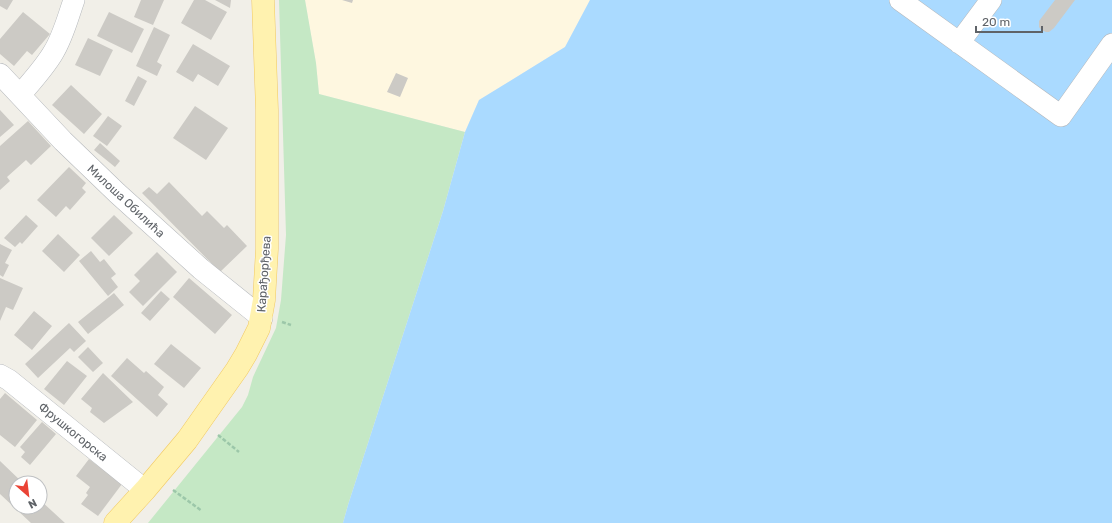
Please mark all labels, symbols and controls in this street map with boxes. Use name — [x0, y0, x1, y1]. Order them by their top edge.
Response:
scale bar — [976, 8, 1042, 34]
text: 20 m — [982, 15, 1010, 29]
street label: Милоша Обилића — [85, 162, 167, 240]
street label: Карађорђева — [254, 235, 274, 313]
street label: Фрушкогорска — [36, 400, 110, 464]
north arrow — [8, 475, 48, 515]
text: N — [26, 496, 39, 511]

